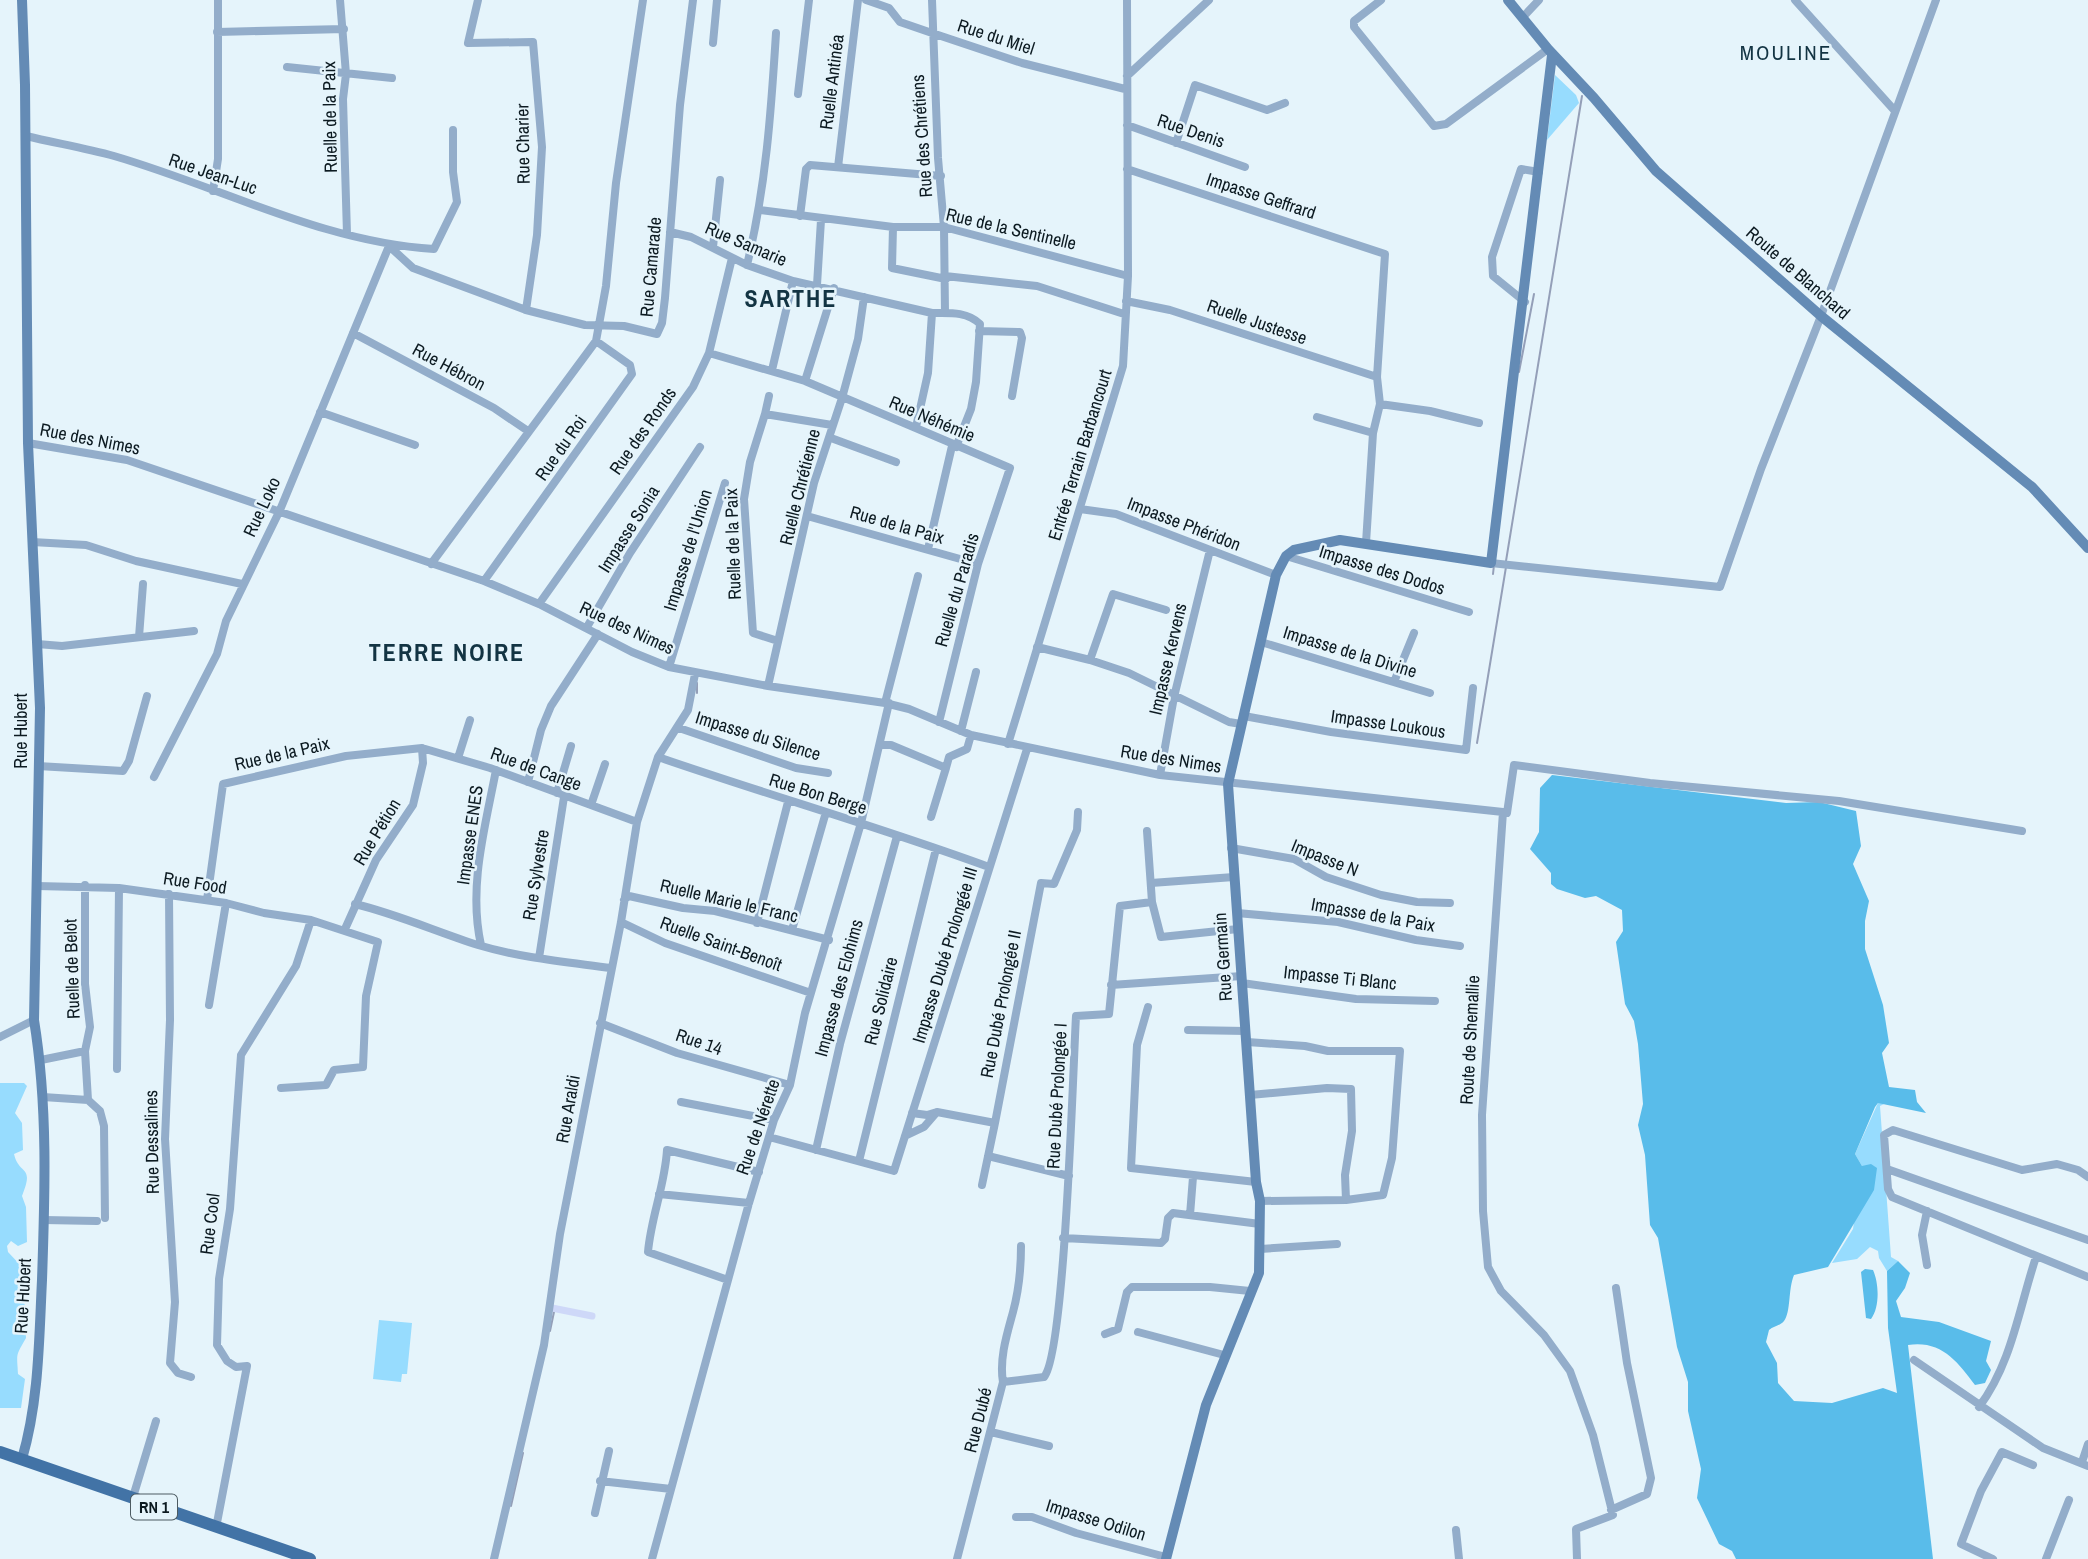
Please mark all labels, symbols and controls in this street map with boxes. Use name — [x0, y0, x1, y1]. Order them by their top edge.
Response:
street label: Rue du Miel — [954, 12, 1038, 61]
street label: Ruelle Antinéa — [813, 33, 850, 131]
district label: MOULINE — [1740, 38, 1832, 67]
street label: Ruelle de la Paix — [316, 60, 343, 173]
street label: Rue des Chrétiens — [905, 74, 938, 198]
street label: Rue Charier — [509, 104, 536, 184]
street label: Rue Denis — [1154, 107, 1228, 154]
street label: Rue Jean-Luc — [166, 147, 261, 200]
street label: Impasse Geffrard — [1203, 166, 1319, 225]
street label: Rue de la Sentinelle — [944, 201, 1079, 256]
street label: Rue Samarie — [701, 215, 791, 272]
street label: Rue Camarade — [634, 216, 667, 318]
street label: Route de Blanchard — [1741, 220, 1856, 325]
district label: SARTHE — [745, 282, 837, 314]
street label: Ruelle Justesse — [1204, 293, 1310, 350]
street label: Rue Hébron — [408, 337, 490, 396]
street label: Entrée Terrain Barbancourt — [1042, 366, 1117, 544]
street label: Rue des Ronds — [603, 382, 682, 480]
street label: Rue Néhémie — [885, 389, 979, 448]
street label: Rue du Roi — [529, 410, 592, 485]
street label: Rue des Nimes — [38, 417, 142, 460]
street label: Ruelle Chrétienne — [773, 426, 826, 548]
street label: Rue Loko — [237, 473, 286, 541]
street label: Impasse Sonia — [592, 480, 665, 577]
street label: Impasse de l'Union — [657, 486, 718, 614]
street label: Ruelle de la Paix — [718, 487, 747, 600]
street label: Impasse Phéridon — [1124, 490, 1245, 557]
street label: Rue de la Paix — [847, 499, 948, 550]
street label: Ruelle du Paradis — [928, 530, 985, 650]
street label: Impasse des Dodos — [1316, 538, 1448, 601]
street label: Rue des Nimes — [576, 595, 679, 660]
street label: Impasse Kervens — [1143, 601, 1193, 717]
street label: Impasse de la Divine — [1280, 619, 1420, 684]
district label: TERRE NOIRE — [369, 636, 525, 668]
street label: Rue Hubert — [8, 693, 33, 769]
street label: Impasse Loukous — [1329, 703, 1447, 744]
street label: Impasse du Silence — [693, 705, 824, 766]
street label: Rue de la Paix — [232, 730, 332, 777]
street label: Rue des Nimes — [1119, 738, 1223, 779]
street label: Rue de Cange — [487, 741, 585, 797]
street label: Rue Bon Berge — [766, 767, 870, 820]
street label: Impasse ENES — [450, 783, 489, 886]
street label: Rue Pétion — [347, 794, 406, 870]
street label: Rue Sylvestre — [516, 828, 555, 922]
street label: Impasse N — [1288, 833, 1363, 882]
street label: Impasse Dubé Prolongée III — [906, 864, 983, 1046]
street label: Rue Food — [161, 865, 229, 900]
street label: Ruelle Marie le Franc — [658, 872, 801, 929]
street label: Impasse de la Paix — [1309, 891, 1438, 938]
street label: Ruelle Saint-Benoît — [657, 910, 786, 977]
street label: Rue Germain — [1207, 912, 1238, 1002]
street label: Impasse des Elohims — [808, 916, 869, 1059]
street label: Ruelle de Belot — [57, 919, 86, 1019]
street label: Rue Dubé Prolongée II — [974, 928, 1027, 1080]
street label: Rue Solidaire — [857, 954, 904, 1048]
street label: Impasse Ti Blanc — [1282, 959, 1398, 996]
street label: Route de Shemallie — [1454, 975, 1485, 1105]
street label: Rue 14 — [673, 1022, 726, 1061]
street label: Rue Dubé Prolongée I — [1040, 1022, 1073, 1170]
street label: Rue Araldi — [549, 1073, 586, 1145]
street label: Rue de Nérette — [729, 1075, 786, 1178]
street label: Rue Dessalines — [138, 1090, 165, 1194]
street label: Rue Cool — [193, 1192, 226, 1256]
street label: Rue Hubert — [8, 1258, 37, 1334]
street label: Rue Dubé — [957, 1385, 998, 1455]
street label: Impasse Odilon — [1043, 1492, 1149, 1547]
road number: RN 1 — [131, 1494, 177, 1520]

